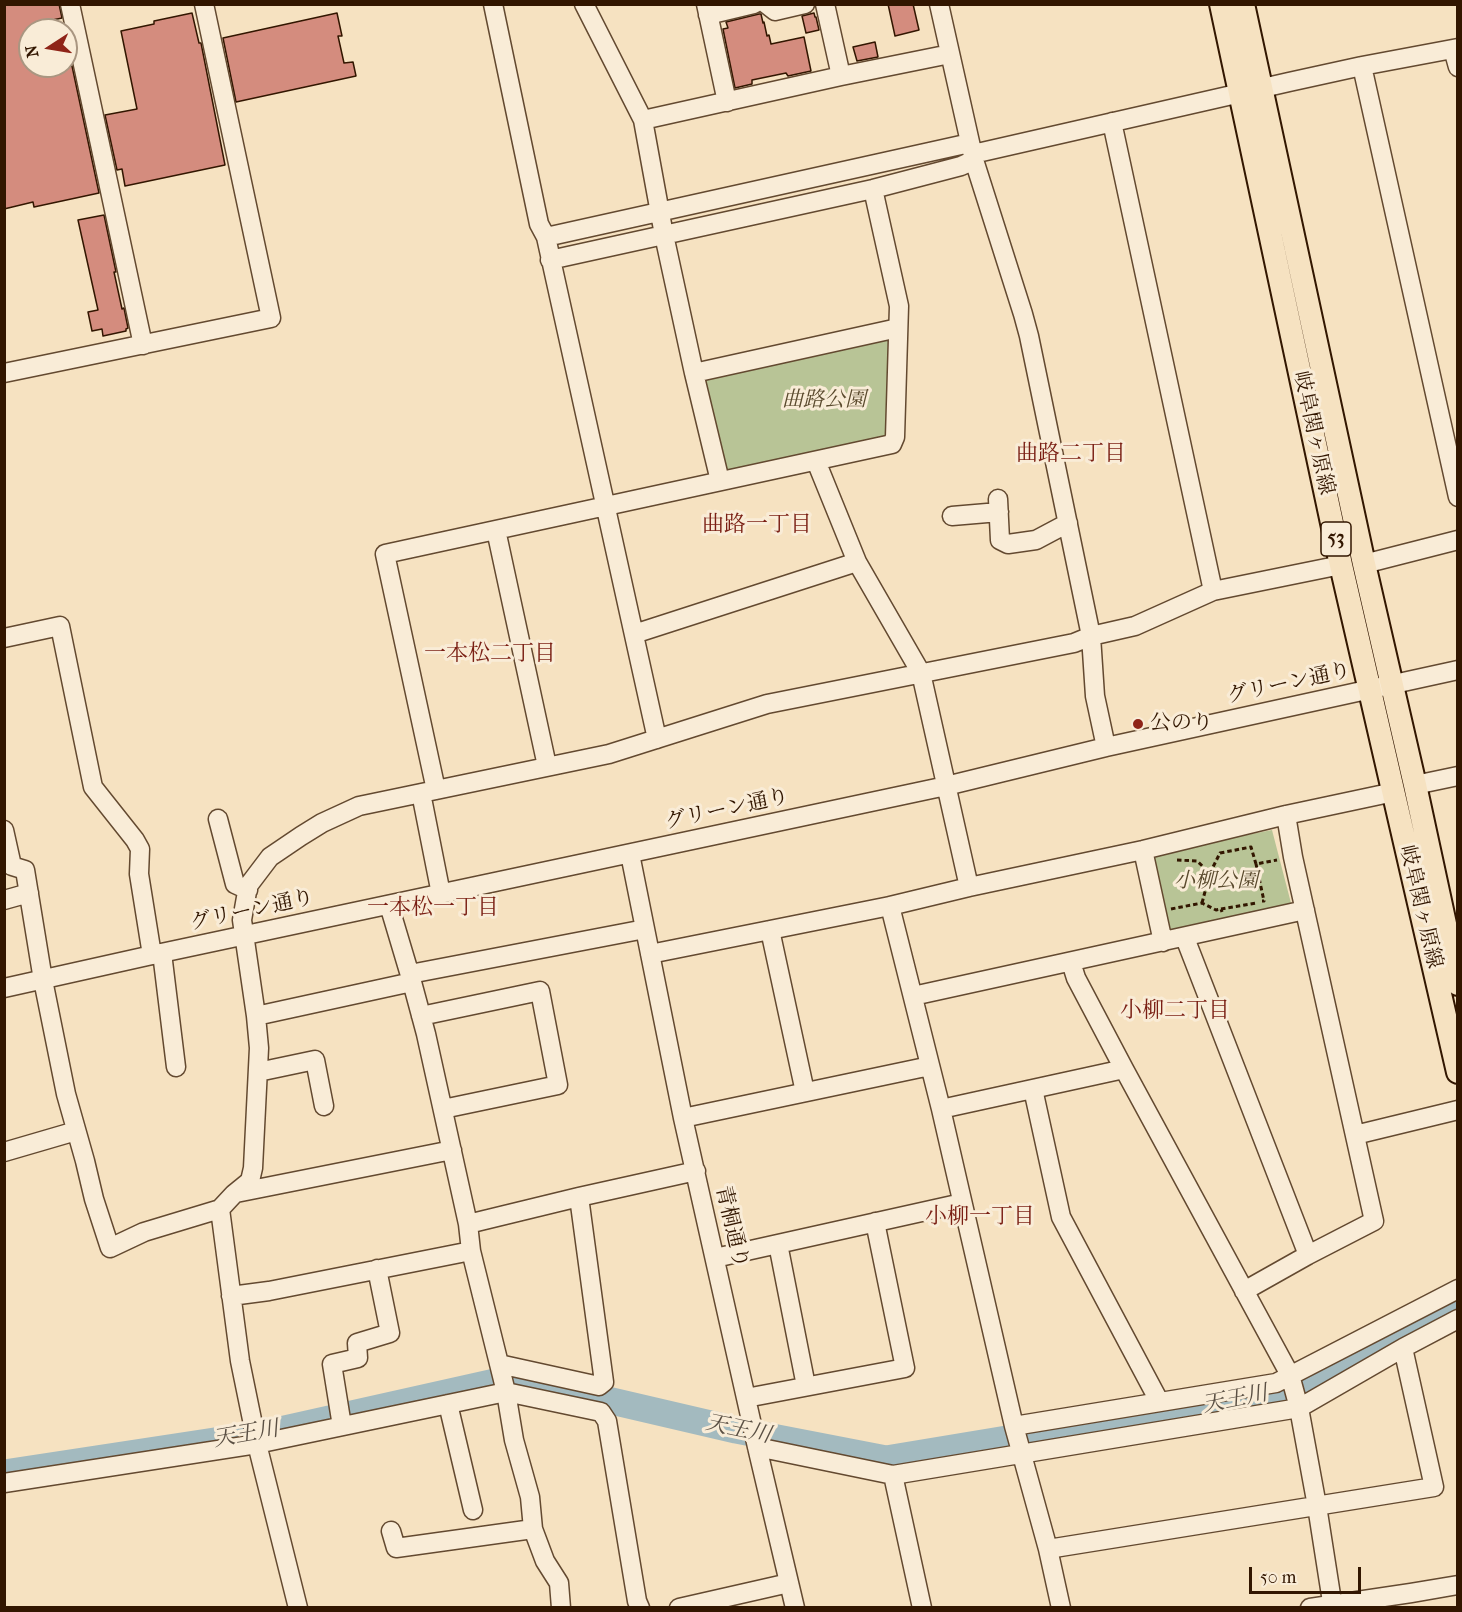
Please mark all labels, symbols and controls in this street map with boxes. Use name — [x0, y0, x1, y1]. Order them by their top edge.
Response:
north arrow — [18, 18, 78, 78]
text: N — [21, 44, 42, 59]
street label: 岐阜関ヶ原線 — [1288, 369, 1338, 497]
park label: 曲路公園 — [782, 388, 866, 414]
district label: 曲路二丁目 — [1016, 442, 1126, 468]
district label: 曲路一丁目 — [702, 513, 812, 539]
road number: 53 — [1321, 522, 1351, 556]
district label: 一本松二丁目 — [424, 642, 556, 668]
street label: グリーン通り — [1225, 659, 1353, 709]
place label: 公のり — [1150, 711, 1213, 737]
marker: 公のり — [1131, 717, 1145, 731]
street label: グリーン通り — [663, 785, 791, 835]
street label: 岐阜関ヶ原線 — [1394, 843, 1446, 971]
park label: 小柳公園 — [1174, 869, 1258, 895]
street label: グリーン通り — [188, 886, 316, 936]
district label: 一本松一丁目 — [367, 896, 499, 922]
district label: 小柳二丁目 — [1120, 999, 1230, 1025]
street label: 青桐通り — [709, 1183, 753, 1271]
district label: 小柳一丁目 — [925, 1205, 1035, 1231]
water label: 天王川 — [1200, 1381, 1270, 1419]
water label: 天王川 — [703, 1410, 773, 1450]
water label: 天王川 — [211, 1416, 281, 1454]
scale bar — [1252, 1555, 1364, 1593]
text: 50 m — [1260, 1567, 1296, 1588]

